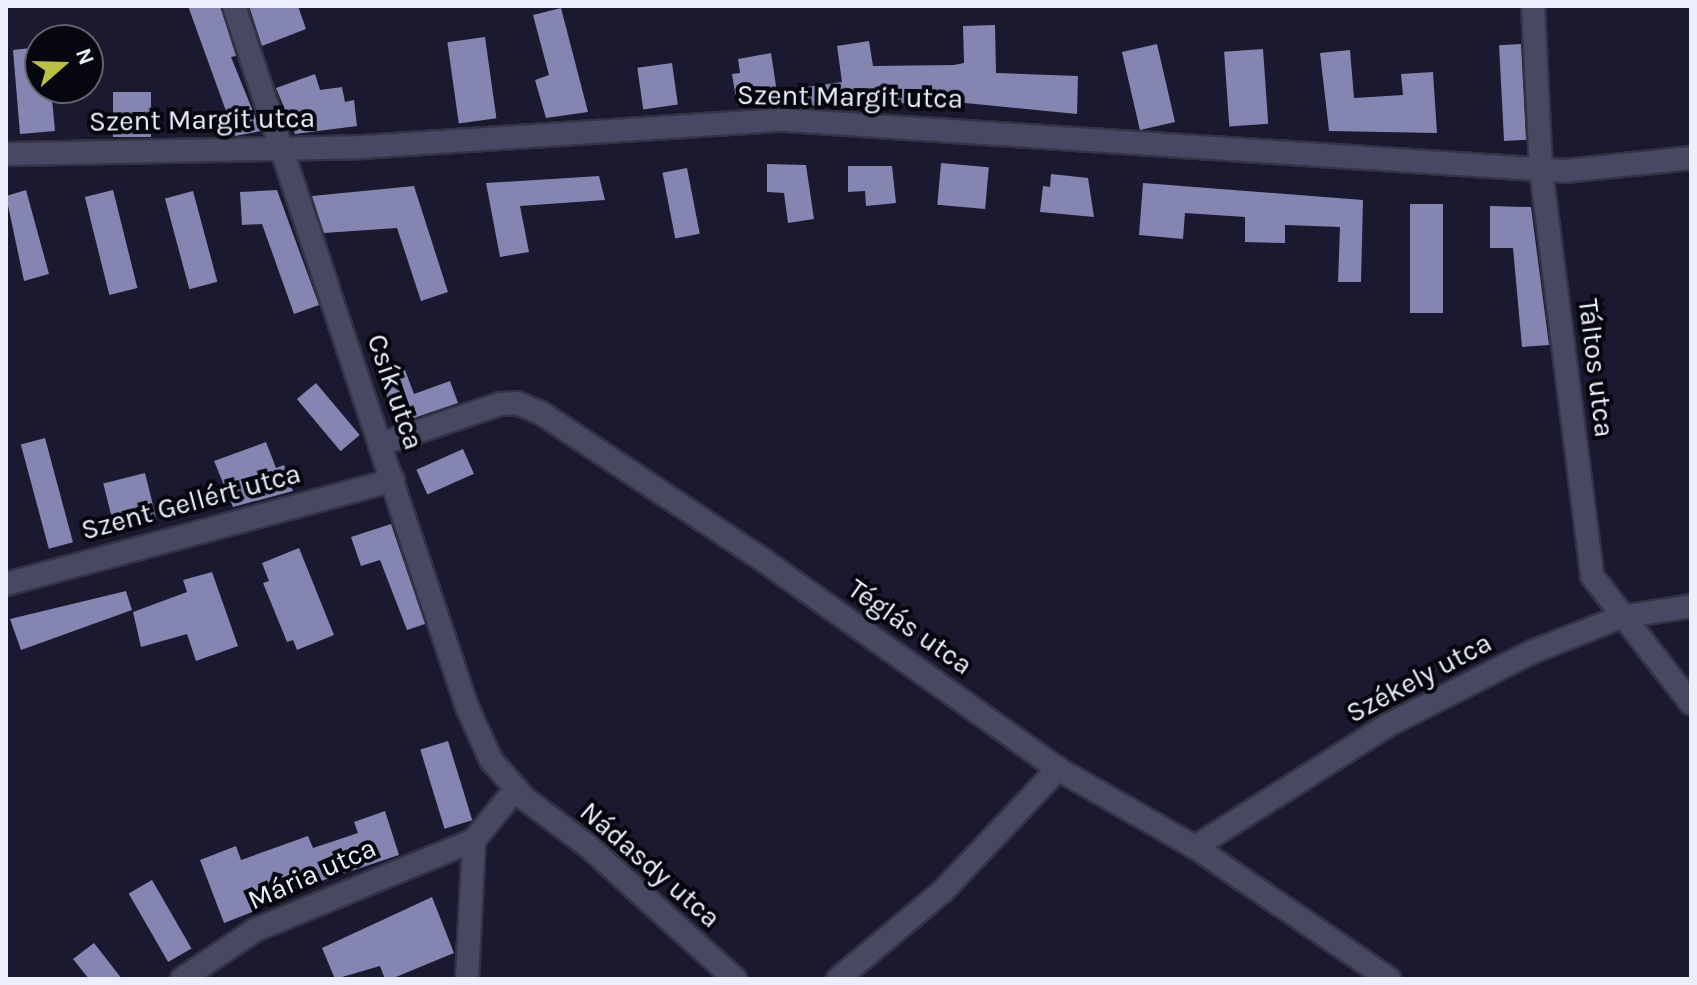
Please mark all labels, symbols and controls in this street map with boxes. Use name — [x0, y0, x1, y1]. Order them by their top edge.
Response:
north arrow — [24, 24, 104, 104]
text: N — [70, 45, 100, 68]
street label: Szent Margit utca — [737, 78, 963, 116]
street label: Szent Margit utca — [89, 101, 315, 139]
street label: Táltos utca — [1571, 297, 1621, 439]
street label: Csík utca — [360, 330, 430, 454]
street label: Szent Gellért utca — [78, 457, 304, 547]
street label: Téglás utca — [841, 572, 979, 682]
street label: Székely utca — [1341, 626, 1497, 730]
street label: Nádasdy utca — [573, 795, 727, 935]
street label: Mária utca — [243, 831, 381, 917]

